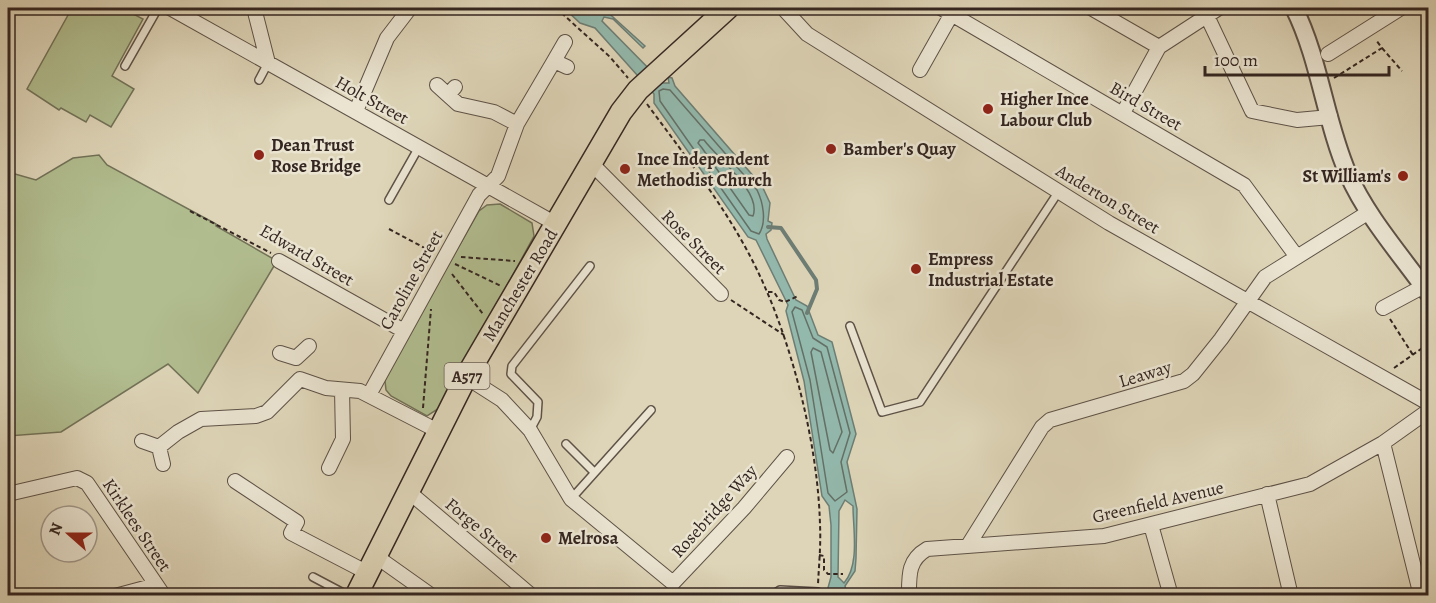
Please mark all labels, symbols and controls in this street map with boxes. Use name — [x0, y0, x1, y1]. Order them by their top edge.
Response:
scale bar — [1205, 39, 1390, 77]
text: 100 m — [1214, 48, 1258, 72]
street label: Holt Street — [331, 70, 413, 130]
street label: Bird Street — [1105, 76, 1187, 136]
place label: Higher Ince Labour Club — [1000, 87, 1092, 132]
marker: Higher Ince Labour Club — [981, 102, 995, 116]
place label: Dean Trust Rose Bridge — [271, 133, 361, 178]
place label: Bamber's Quay — [843, 137, 956, 161]
marker: Bamber's Quay — [824, 142, 838, 156]
place label: Ince Independent Methodist Church — [637, 147, 772, 192]
marker: Dean Trust Rose Bridge — [252, 148, 266, 162]
street label: Anderton Street — [1051, 158, 1164, 240]
marker: Ince Independent Methodist Church — [618, 162, 632, 176]
place label: St William's — [1303, 164, 1391, 188]
marker: St William's — [1396, 169, 1410, 183]
street label: Rose Street — [656, 204, 732, 280]
street label: Edward Street — [256, 218, 358, 292]
street label: Manchester Road — [477, 224, 563, 346]
street label: Caroline Street — [374, 226, 448, 334]
place label: Empress Industrial Estate — [928, 247, 1054, 292]
marker: Empress Industrial Estate — [909, 262, 923, 276]
street label: Leaway — [1116, 354, 1175, 393]
road number: A577 — [444, 363, 490, 389]
street label: Rosebridge Way — [666, 459, 763, 563]
street label: Kirklees Street — [97, 474, 177, 576]
street label: Greenfield Avenue — [1090, 475, 1226, 529]
street label: Forge Street — [440, 492, 524, 568]
north arrow — [39, 504, 99, 564]
text: N — [44, 519, 68, 538]
place label: Melrosa — [558, 526, 619, 550]
marker: Melrosa — [539, 531, 553, 545]

